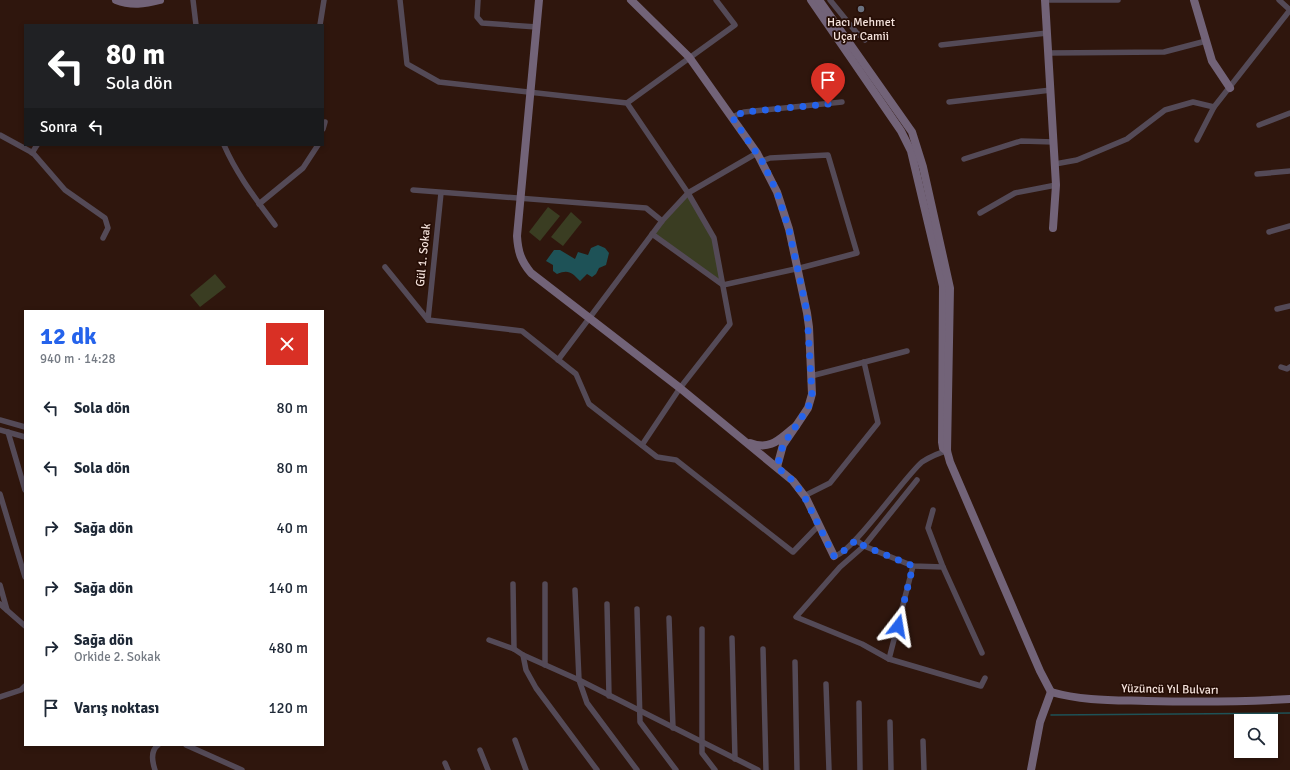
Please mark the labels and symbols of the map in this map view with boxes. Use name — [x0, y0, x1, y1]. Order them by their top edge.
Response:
marker: Hacı Mehmet Uçar Camii — [856, 4, 866, 14]
place label: Hacı Mehmet Uçar Camii — [827, 15, 895, 44]
pin — [811, 63, 845, 104]
street label: Gül 1. Sokak — [413, 223, 434, 288]
position arrow — [877, 605, 919, 647]
street label: Yüzüncü Yıl Bulvarı — [1121, 681, 1219, 698]

